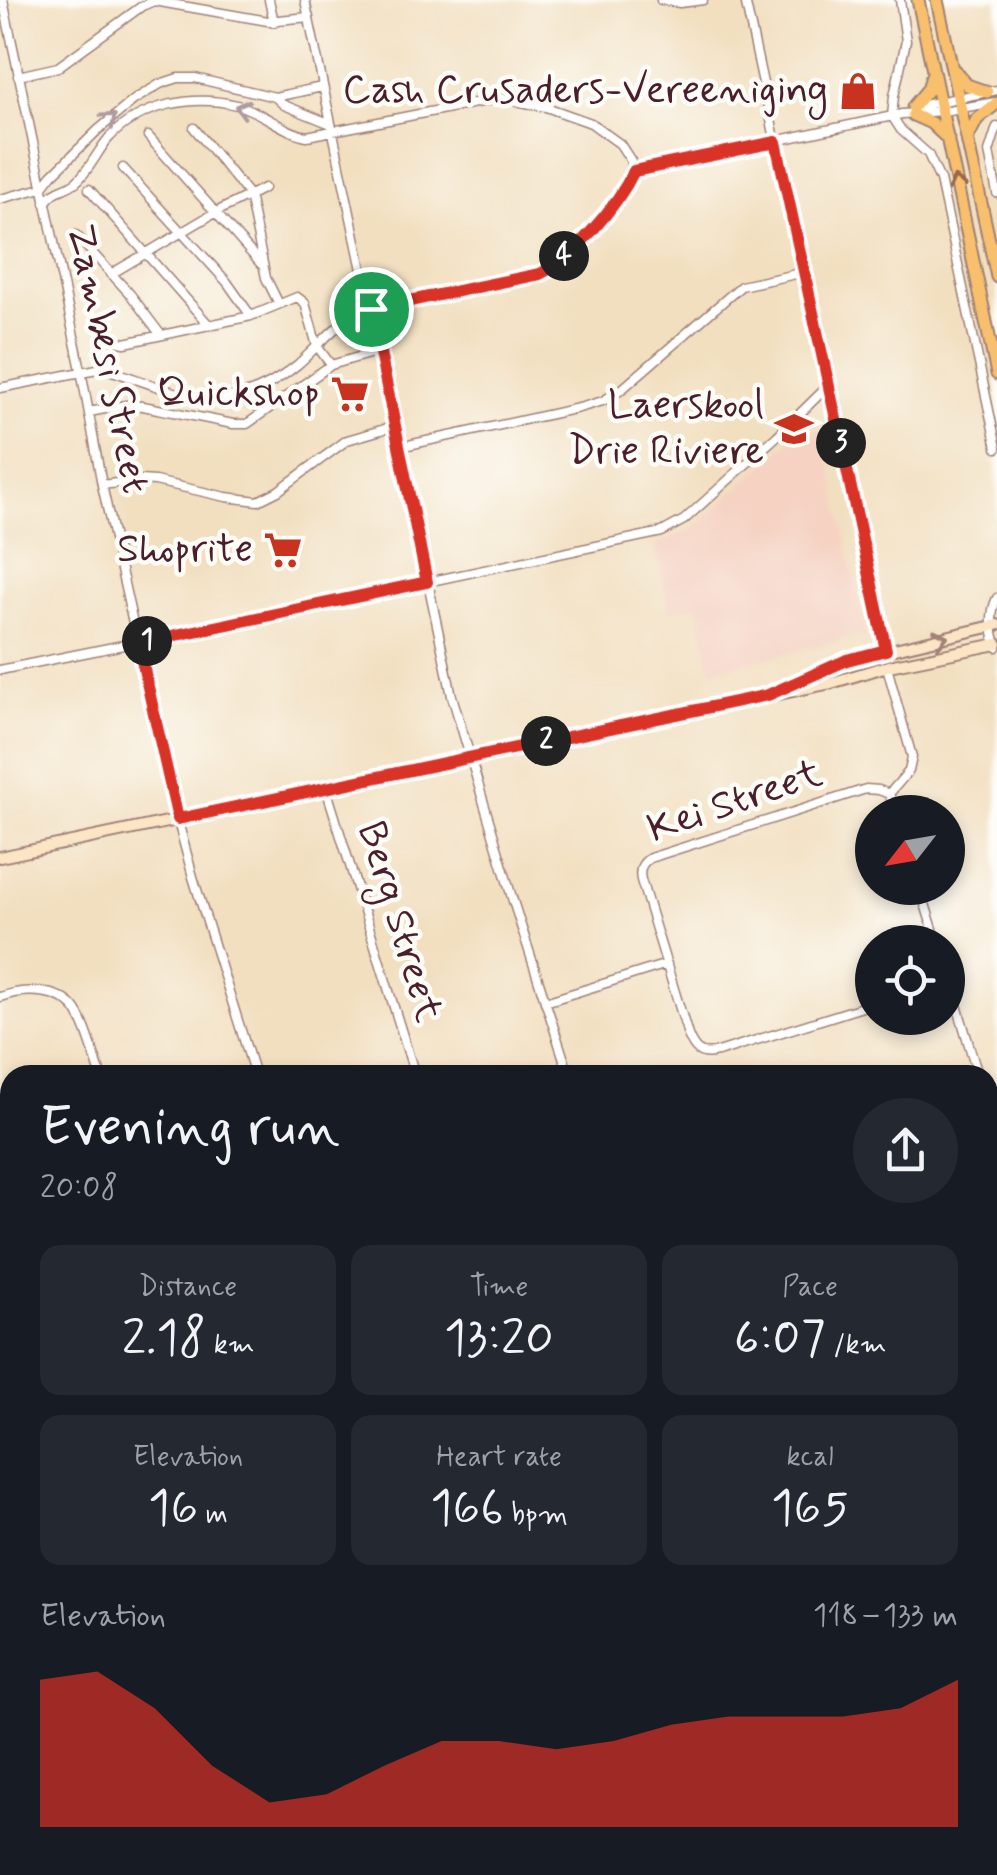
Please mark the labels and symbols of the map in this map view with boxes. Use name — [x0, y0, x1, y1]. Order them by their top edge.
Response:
place label: Cash Crusaders-Vereeniging — [343, 65, 828, 120]
shop icon: Cash Crusaders-Vereeniging — [837, 70, 879, 112]
one-way arrow — [234, 99, 251, 120]
one-way arrow — [99, 113, 117, 131]
one-way arrow — [947, 175, 968, 192]
street label: Zambesi Street — [53, 220, 161, 498]
pin: 4 — [539, 231, 589, 281]
pin — [329, 267, 414, 352]
place label: Quickshop — [157, 368, 320, 420]
supermarket icon: Quickshop — [329, 373, 371, 415]
place label: Laerskool Drie Riviere — [568, 380, 764, 478]
school or university icon: Laerskool Drie Riviere — [773, 408, 815, 450]
pin: 3 — [816, 418, 866, 468]
place label: Shoprite — [117, 524, 253, 576]
supermarket icon: Shoprite — [262, 529, 304, 571]
pin: 1 — [122, 616, 172, 666]
one-way arrow — [932, 629, 949, 650]
pin: 2 — [521, 716, 571, 766]
street label: Kei Street — [641, 748, 829, 856]
north arrow — [855, 795, 965, 905]
street label: Berg Street — [341, 816, 454, 1029]

